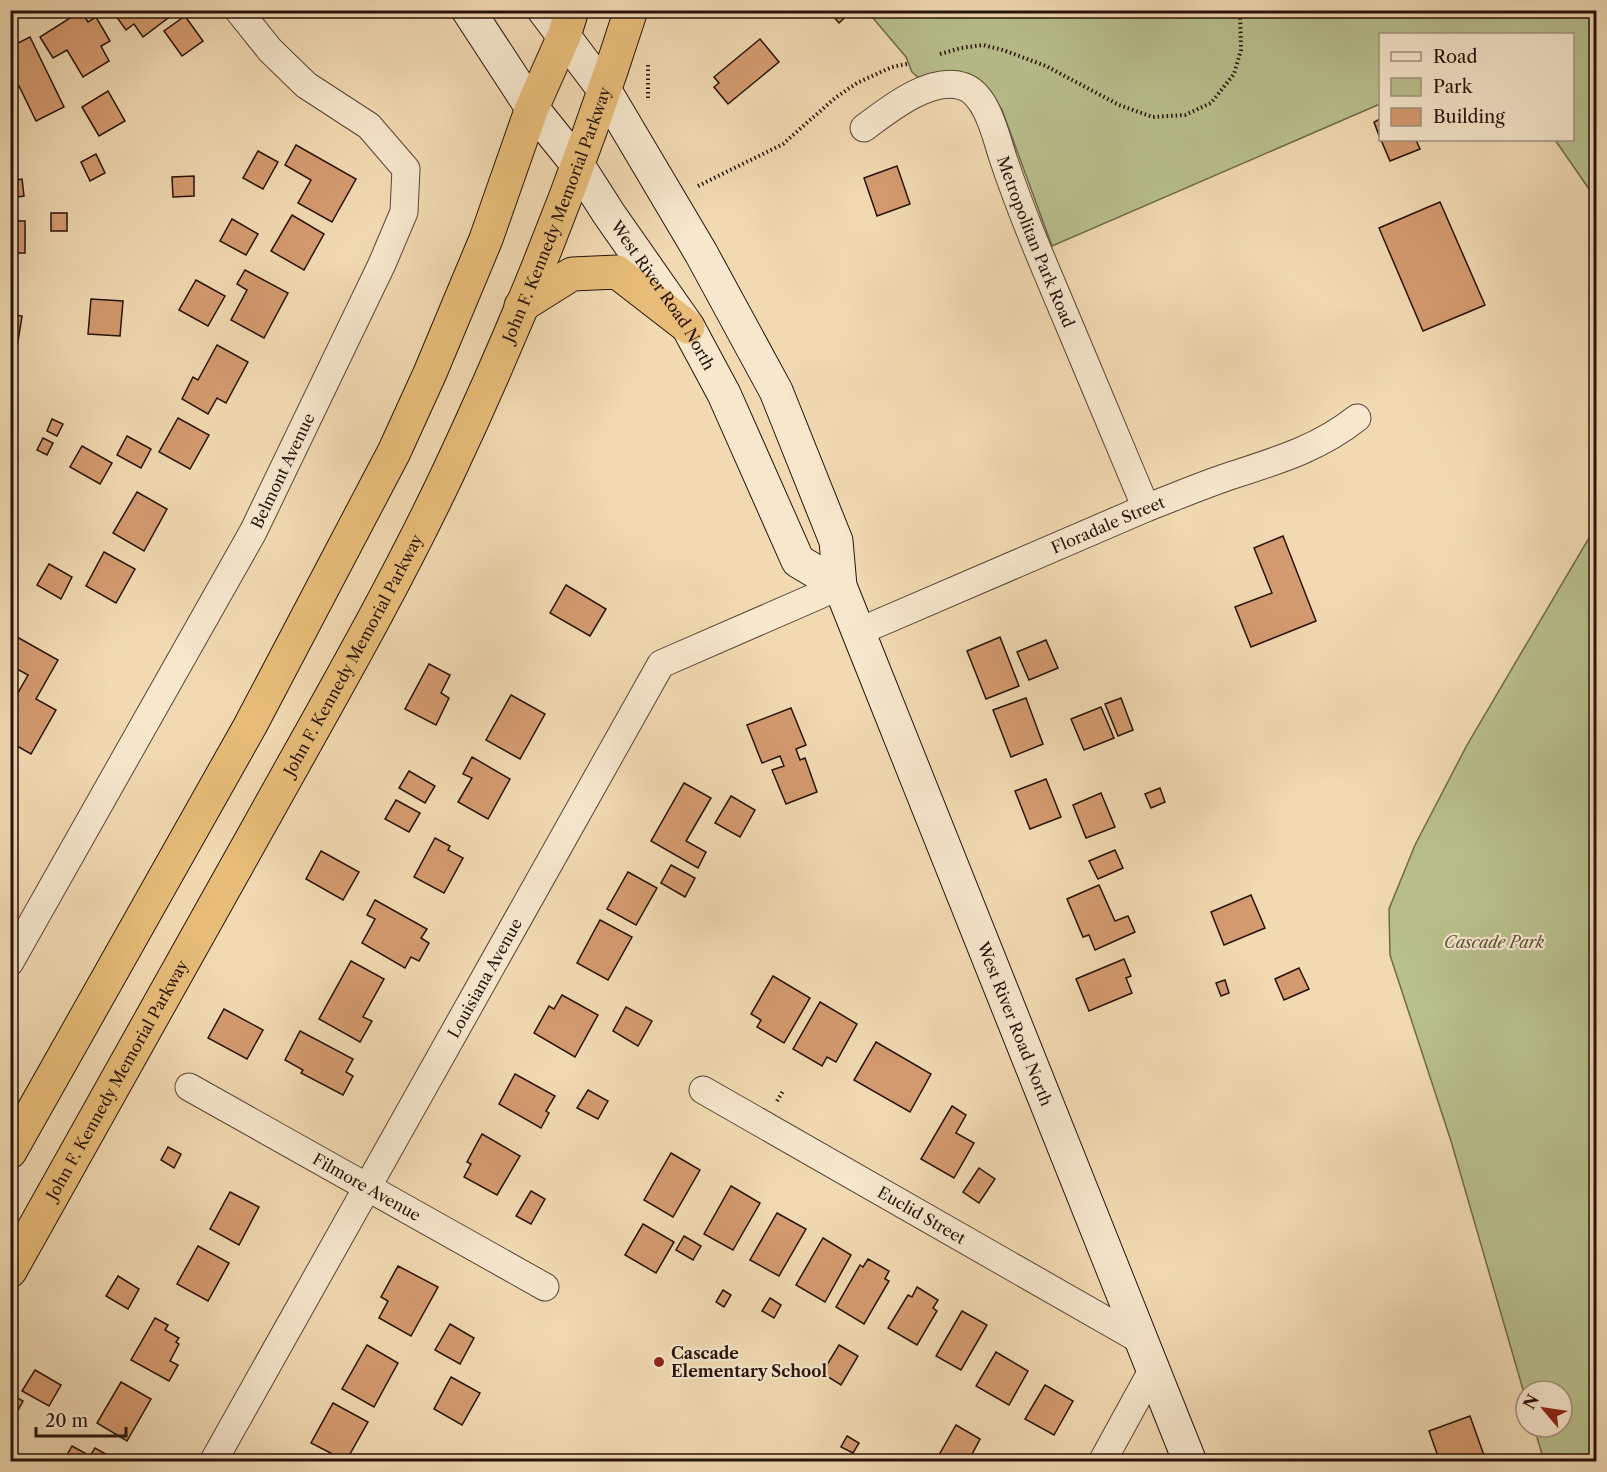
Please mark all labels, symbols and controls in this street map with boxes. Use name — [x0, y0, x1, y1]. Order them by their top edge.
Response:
legend — [1379, 33, 1574, 141]
text: Road — [1433, 46, 1478, 68]
text: Park — [1433, 76, 1474, 98]
street label: John F. Kennedy Memorial Parkway — [497, 83, 615, 348]
text: Building — [1433, 106, 1505, 128]
street label: Metropolitan Park Road — [993, 153, 1079, 331]
street label: West River Road North — [606, 216, 719, 374]
street label: Belmont Avenue — [246, 410, 319, 532]
street label: Floradale Street — [1048, 492, 1168, 558]
street label: John F. Kennedy Memorial Parkway — [277, 530, 427, 782]
street label: Louisiana Avenue — [443, 915, 526, 1041]
park label: Cascade Park — [1444, 932, 1545, 952]
street label: West River Road North — [973, 938, 1057, 1109]
street label: John F. Kennedy Memorial Parkway — [40, 955, 193, 1206]
street label: Filmore Avenue — [309, 1149, 424, 1225]
street label: Euclid Street — [874, 1182, 970, 1248]
place label: Cascade Elementary School — [671, 1343, 827, 1381]
marker: Cascade Elementary School — [652, 1355, 666, 1369]
north arrow — [1514, 1379, 1574, 1439]
text: N — [1519, 1391, 1543, 1413]
scale bar — [36, 1400, 126, 1438]
text: 20 m — [45, 1410, 89, 1432]

